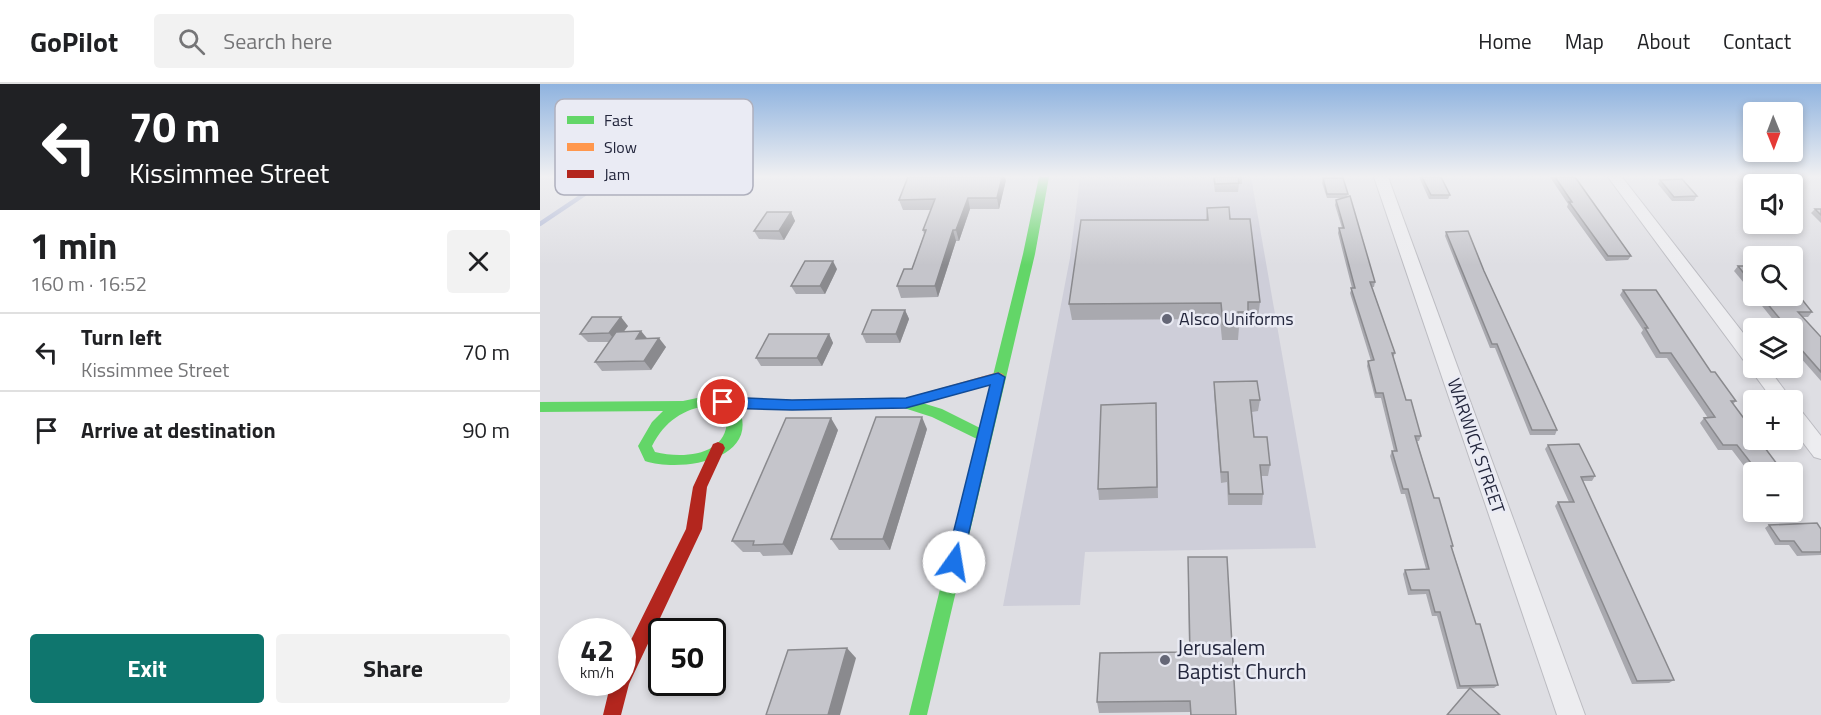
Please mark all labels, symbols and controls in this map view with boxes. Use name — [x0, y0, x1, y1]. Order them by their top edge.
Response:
search box — [154, 14, 574, 68]
text: GoPilot — [30, 20, 118, 63]
text: Search here — [223, 24, 332, 58]
icon: search — [175, 25, 208, 58]
text: Home — [1478, 25, 1532, 57]
text: Map — [1565, 25, 1604, 57]
text: About — [1637, 25, 1690, 57]
text: Contact — [1723, 25, 1791, 57]
text: 70 m — [129, 94, 221, 158]
legend — [555, 99, 753, 195]
north arrow — [1743, 102, 1803, 162]
map controls — [1743, 102, 1803, 522]
icon: left — [30, 108, 108, 186]
text: Fast — [604, 108, 633, 132]
text: Slow — [604, 135, 637, 159]
text: Kissimmee Street — [129, 152, 329, 193]
text: Jam — [604, 162, 630, 186]
button: sound — [1743, 174, 1803, 234]
text: 1 min — [30, 218, 117, 273]
button: close — [447, 230, 510, 293]
button: search — [1743, 246, 1803, 306]
text: 160 m · 16:52 — [30, 268, 147, 299]
place label: Alsco Uniforms — [1179, 305, 1294, 332]
marker: Alsco Uniforms — [1160, 312, 1174, 326]
button: layers — [1743, 318, 1803, 378]
text: Turn left — [81, 320, 162, 354]
text: 70 m — [462, 335, 510, 369]
icon: left — [30, 336, 63, 369]
text: Kissimmee Street — [81, 354, 229, 385]
street label: WARWICK STREET — [1441, 375, 1512, 518]
pin — [697, 376, 748, 427]
icon: arrive — [706, 385, 739, 418]
button: + — [1743, 390, 1803, 450]
text: Arrive at destination — [81, 413, 276, 447]
text: 90 m — [462, 413, 510, 447]
icon: arrive — [30, 414, 63, 447]
button: − — [1743, 462, 1803, 522]
position arrow — [922, 530, 986, 594]
speed limit sign: 50 — [648, 618, 726, 696]
text: 42 — [580, 627, 614, 673]
place label: Jerusalem Baptist Church — [1177, 631, 1307, 687]
button: Exit — [30, 634, 264, 703]
button: Share — [276, 634, 510, 703]
marker: Jerusalem Baptist Church — [1158, 653, 1172, 667]
text: km/h — [580, 661, 614, 684]

